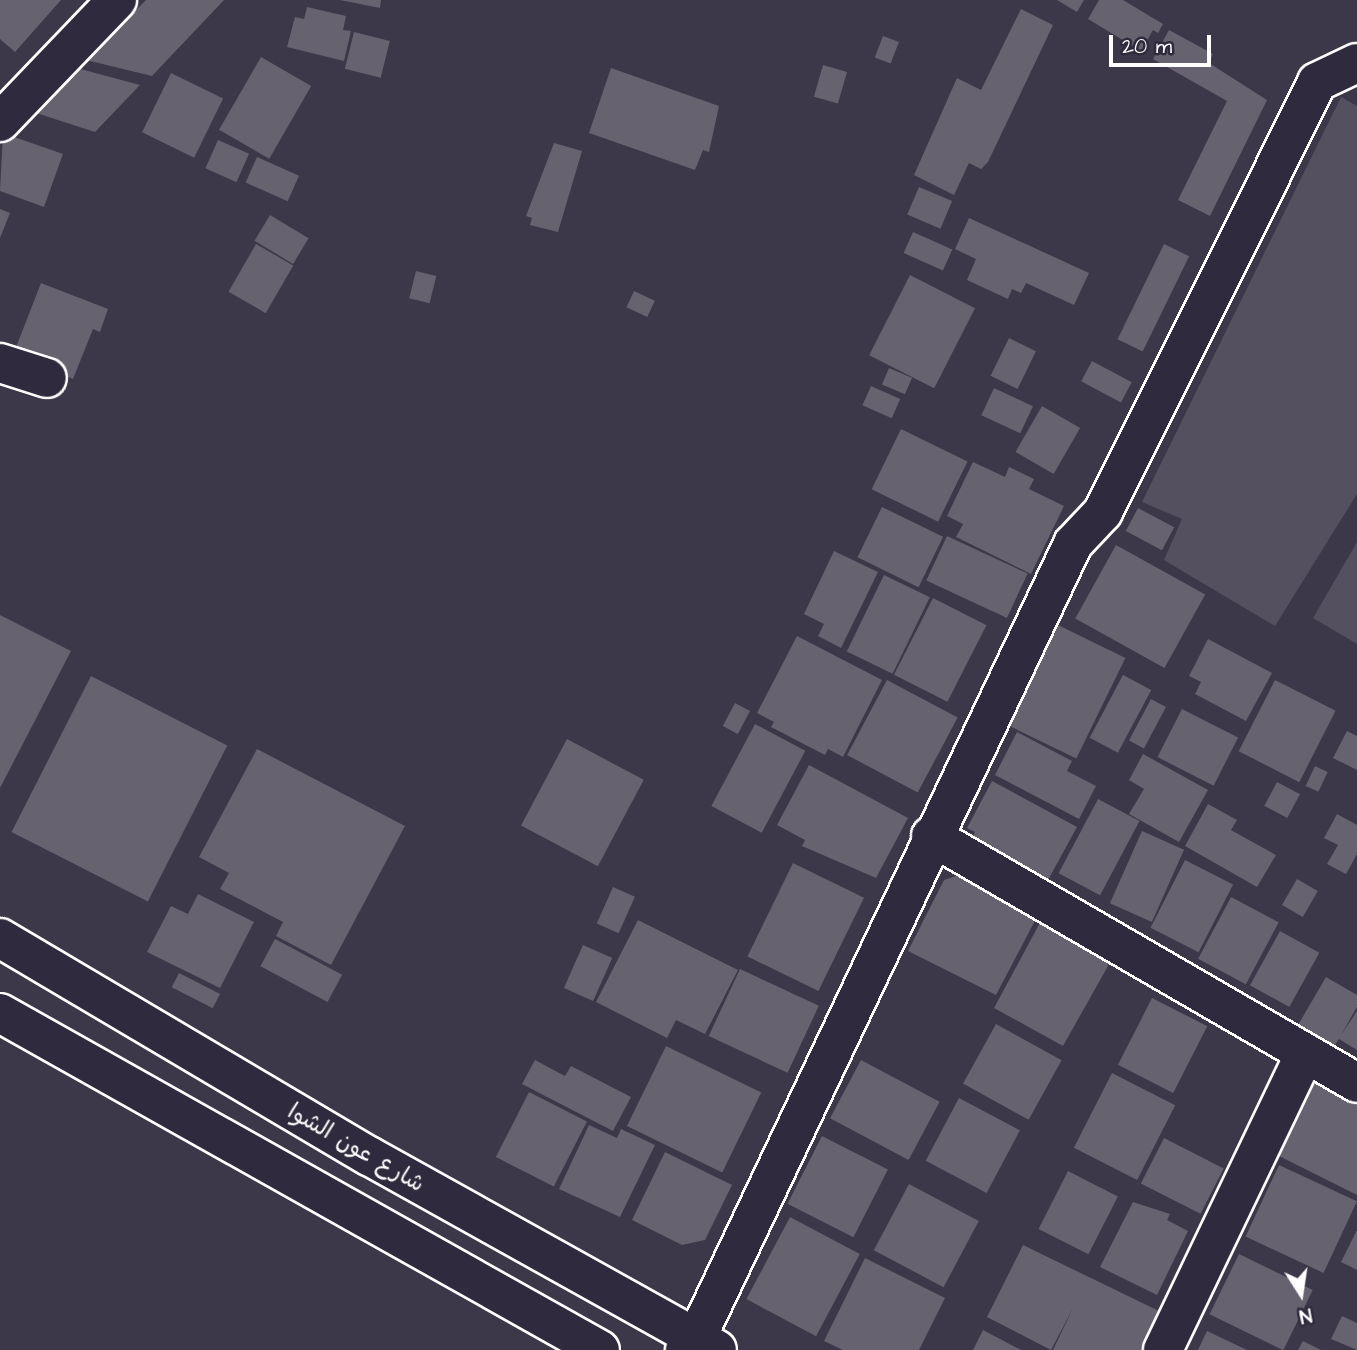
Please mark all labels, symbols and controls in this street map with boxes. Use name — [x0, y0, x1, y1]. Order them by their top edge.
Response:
scale bar — [1112, 21, 1214, 65]
text: 20 m — [1122, 32, 1172, 61]
street label: شارع عون الشوا — [283, 1098, 429, 1198]
north arrow — [1266, 1259, 1336, 1329]
text: N — [1297, 1301, 1314, 1329]

